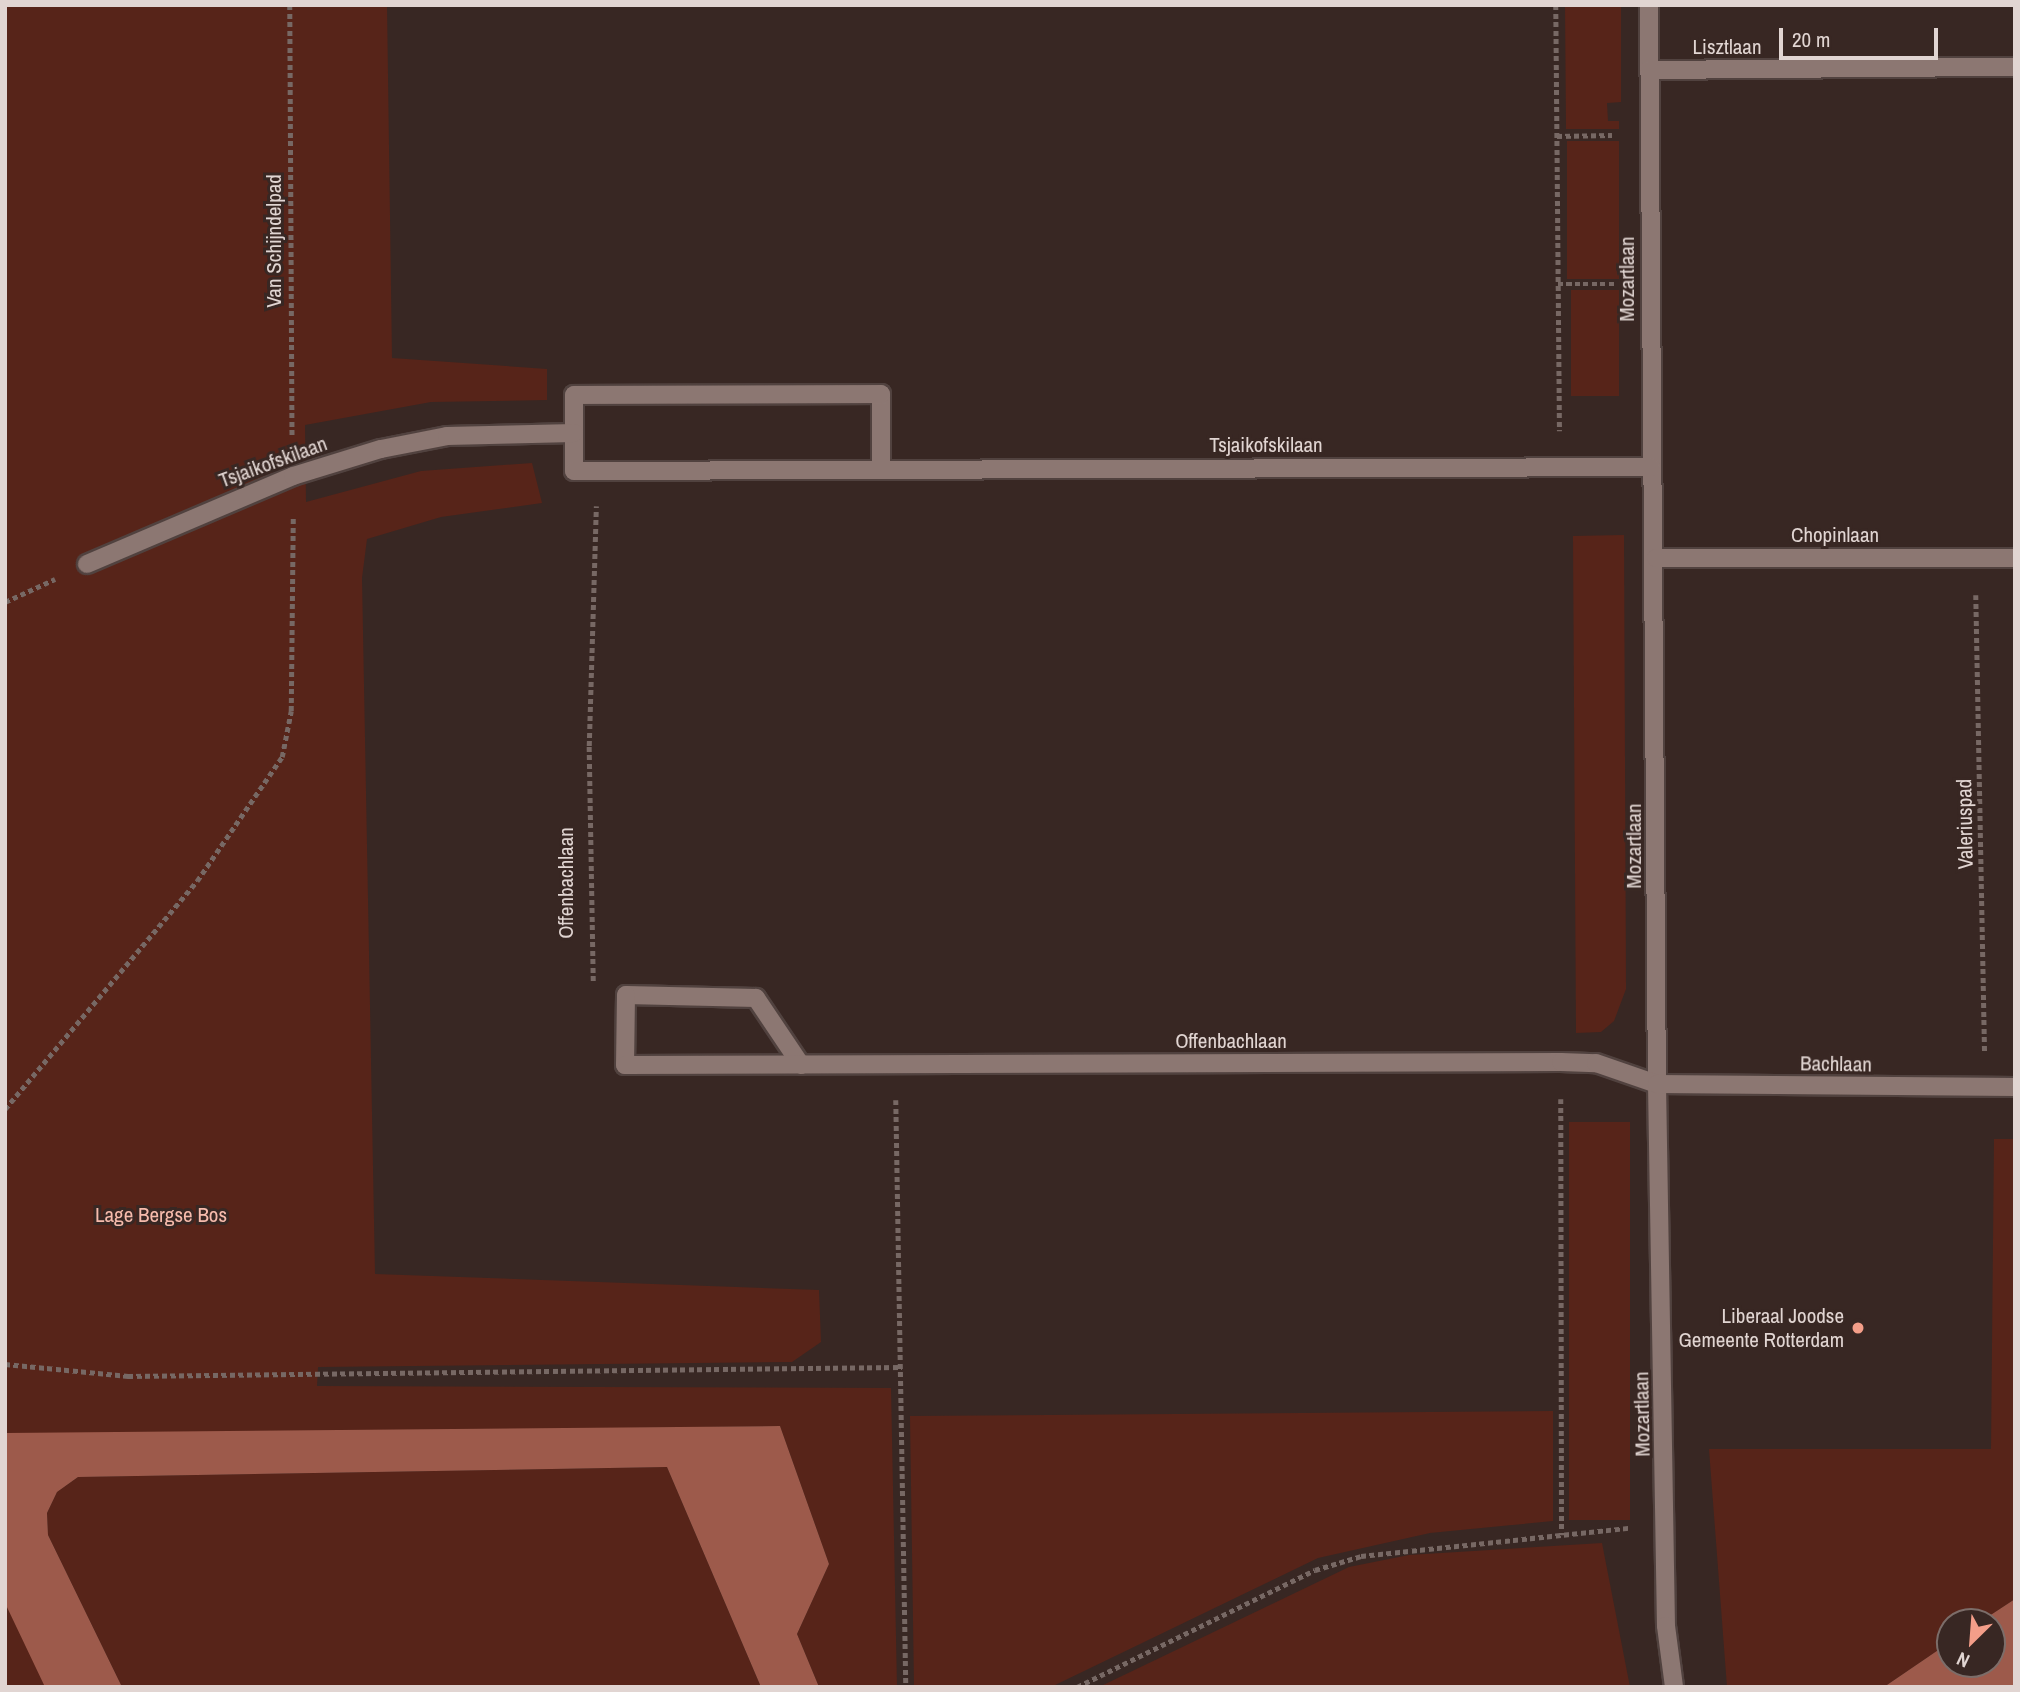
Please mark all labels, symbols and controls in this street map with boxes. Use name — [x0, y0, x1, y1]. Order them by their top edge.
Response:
scale bar — [1782, 14, 1941, 58]
text: 20 m — [1792, 25, 1830, 54]
street label: Lisztlaan — [1693, 34, 1761, 60]
street label: Van Schijndelpad — [261, 174, 287, 308]
street label: Mozartlaan — [1614, 236, 1640, 322]
street label: Tsjaikofskilaan — [215, 431, 331, 493]
street label: Tsjaikofskilaan — [1209, 432, 1323, 458]
street label: Chopinlaan — [1791, 522, 1879, 548]
street label: Valeriuspad — [1952, 778, 1978, 870]
street label: Mozartlaan — [1621, 803, 1647, 889]
street label: Offenbachlaan — [553, 827, 579, 939]
street label: Offenbachlaan — [1175, 1028, 1287, 1054]
street label: Bachlaan — [1800, 1051, 1872, 1077]
park label: Lage Bergse Bos — [95, 1202, 227, 1228]
place label: Liberaal Joodse Gemeente Rotterdam — [1678, 1303, 1844, 1353]
marker: Liberaal Joodse Gemeente Rotterdam — [1850, 1320, 1866, 1336]
street label: Mozartlaan — [1629, 1371, 1655, 1457]
north arrow — [1936, 1608, 2006, 1678]
text: N — [1952, 1646, 1974, 1674]

